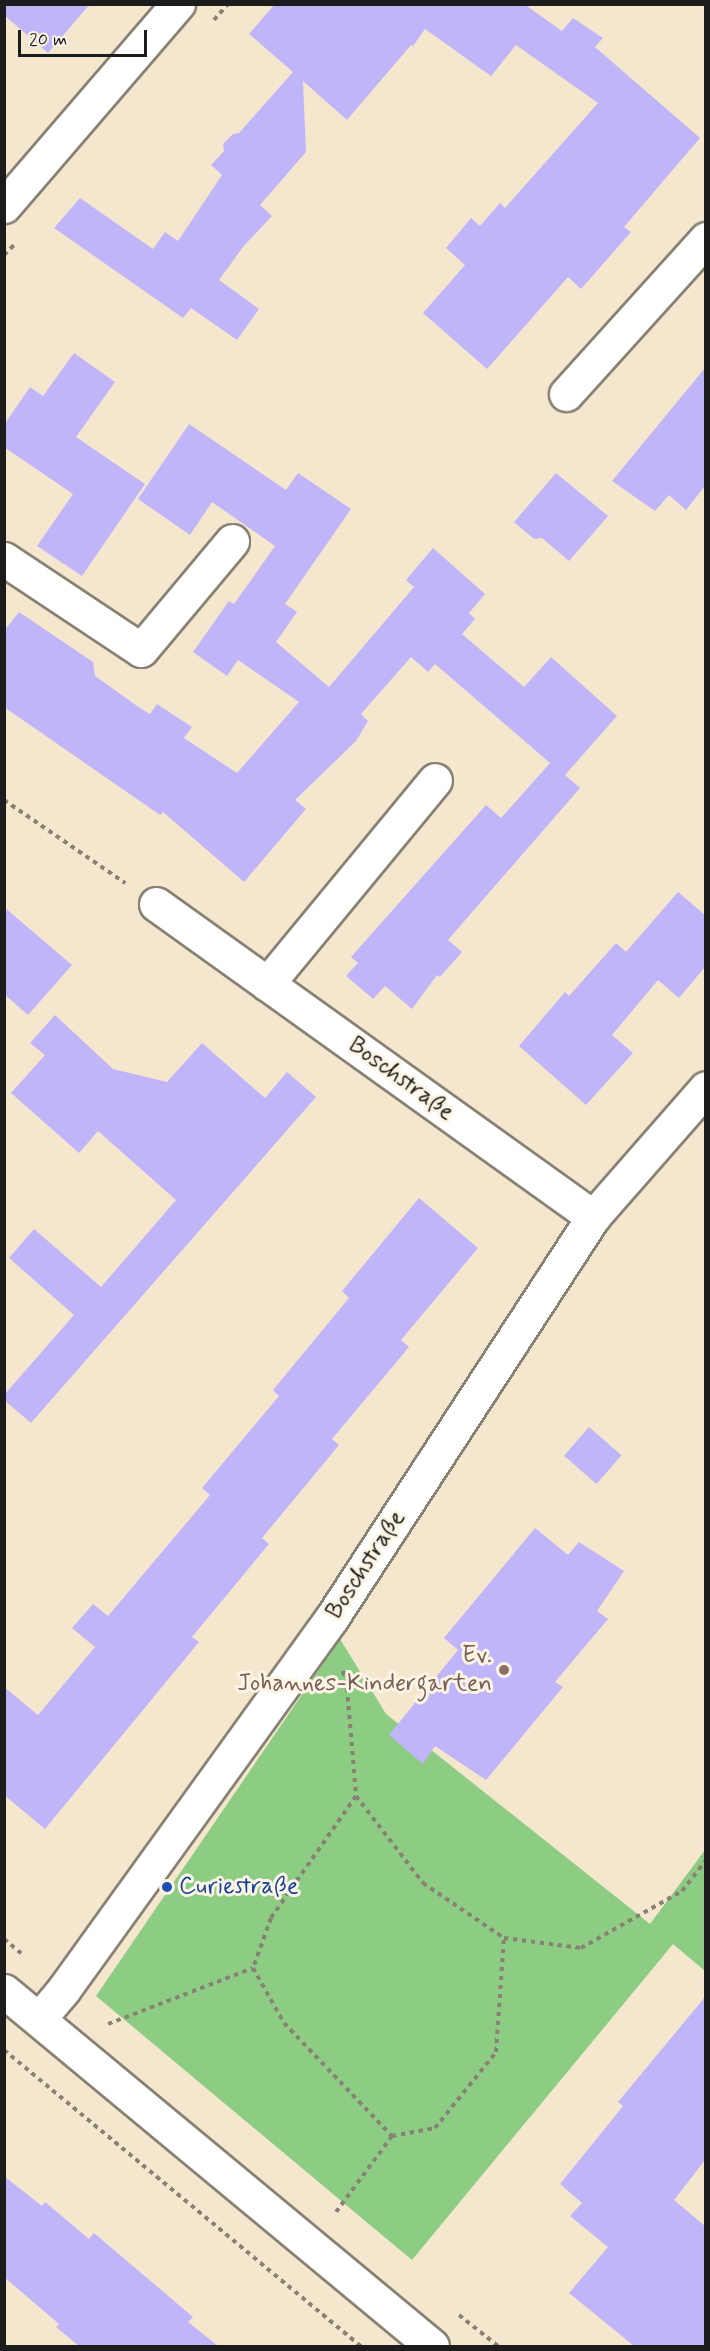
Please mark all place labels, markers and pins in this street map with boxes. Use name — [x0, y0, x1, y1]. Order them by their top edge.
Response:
place label: Ev. Johannes-Kindergarten — [237, 1642, 492, 1698]
marker: Ev. Johannes-Kindergarten — [497, 1663, 511, 1677]
place label: Curiestraße — [179, 1873, 298, 1901]
marker: Curiestraße — [160, 1880, 174, 1894]

